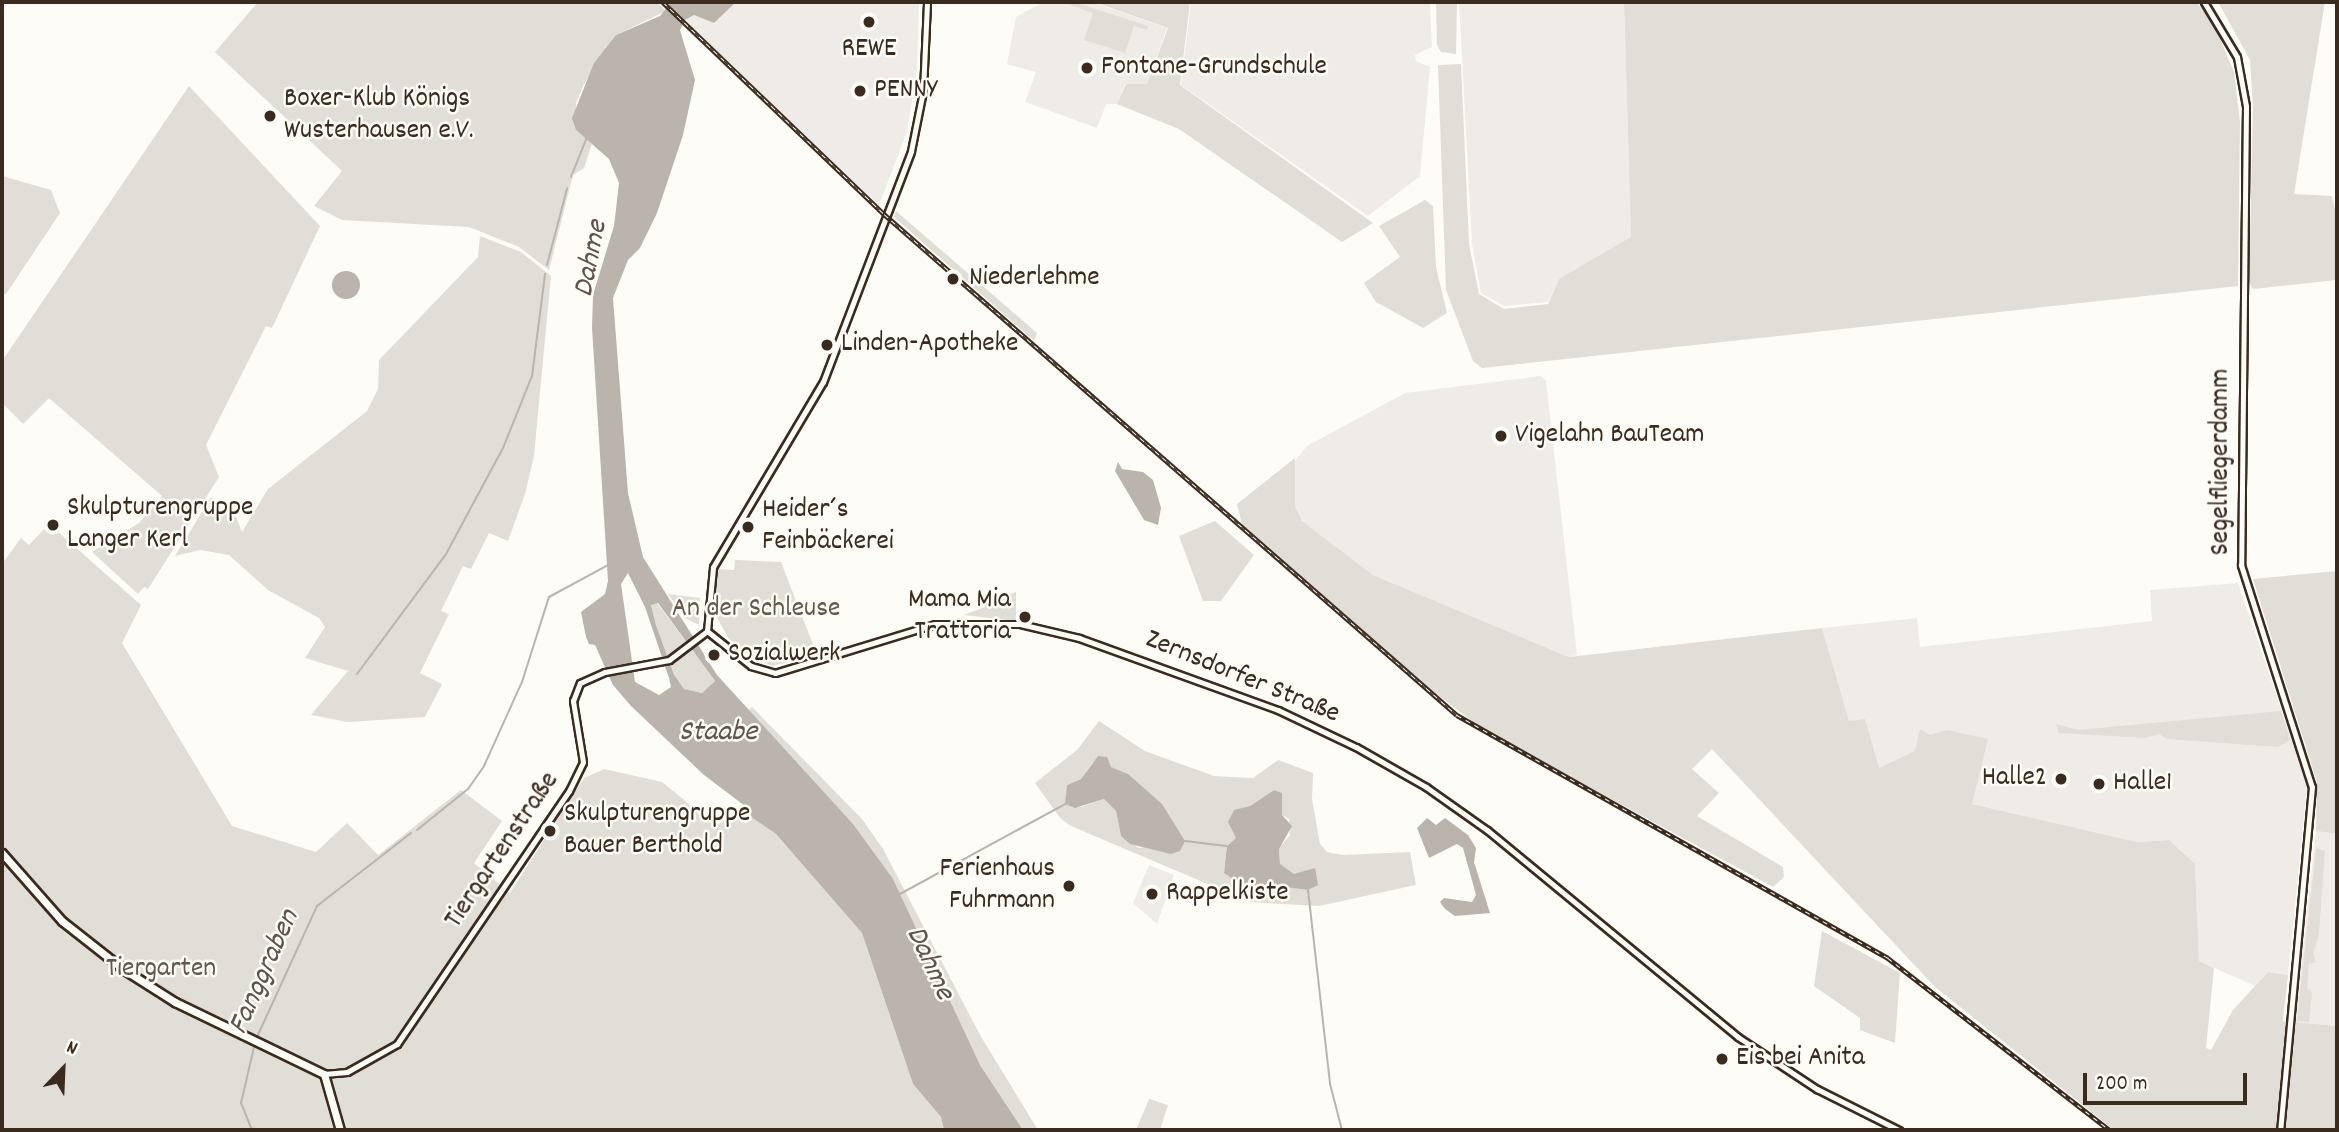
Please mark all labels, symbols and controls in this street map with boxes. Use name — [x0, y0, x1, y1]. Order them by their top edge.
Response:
marker: REWE — [861, 14, 877, 30]
place label: REWE — [841, 33, 897, 67]
place label: Fontane-Grundschule — [1101, 51, 1327, 85]
marker: Fontane-Grundschule — [1079, 60, 1095, 76]
place label: PENNY — [874, 74, 937, 108]
place label: Boxer-Klub Königs Wusterhausen e.V. — [284, 83, 474, 149]
marker: PENNY — [852, 83, 868, 99]
marker: Boxer-Klub Königs Wusterhausen e.V. — [262, 108, 278, 124]
water label: Dahme — [568, 218, 618, 300]
place label: Niederlehme — [969, 262, 1099, 296]
marker: Niederlehme — [943, 269, 963, 289]
place label: Linden-Apotheke — [841, 328, 1018, 362]
marker: Linden-Apotheke — [819, 337, 835, 353]
street label: Segelfliegerdamm — [2205, 368, 2239, 556]
place label: Vigelahn BauTeam — [1515, 419, 1705, 453]
marker: Vigelahn BauTeam — [1493, 428, 1509, 444]
place label: Skulpturengruppe Langer Kerl — [67, 492, 253, 558]
place label: Heider´s Feinbäckerei — [762, 494, 894, 560]
marker: Skulpturengruppe Langer Kerl — [45, 517, 61, 533]
marker: Heider´s Feinbäckerei — [740, 519, 756, 535]
place label: Mama Mia Trattoria — [908, 584, 1011, 650]
park label: An der Schleuse — [672, 593, 840, 627]
marker: Mama Mia Trattoria — [1017, 609, 1033, 625]
street label: Zernsdorfer Straße — [1140, 624, 1344, 732]
place label: Sozialwerk — [728, 638, 841, 672]
marker: Sozialwerk — [706, 647, 722, 663]
water label: Staabe — [679, 716, 757, 752]
place label: Halle2 — [1982, 762, 2047, 796]
street label: Tiergartenstraße — [438, 766, 568, 936]
place label: Halle1 — [2113, 767, 2172, 801]
marker: Halle2 — [2053, 771, 2069, 787]
marker: Halle1 — [2091, 776, 2107, 792]
place label: Skulpturengruppe Bauer Berthold — [564, 798, 750, 864]
marker: Skulpturengruppe Bauer Berthold — [542, 823, 558, 839]
place label: Ferienhaus Fuhrmann — [940, 853, 1055, 919]
place label: Rappelkiste — [1166, 877, 1289, 911]
marker: Ferienhaus Fuhrmann — [1061, 878, 1077, 894]
marker: Rappelkiste — [1144, 886, 1160, 902]
water label: Fanggraben — [223, 905, 309, 1041]
water label: Dahme — [895, 921, 961, 1007]
park label: Tiergarten — [106, 953, 216, 987]
north arrow — [28, 1034, 98, 1104]
text: N — [62, 1035, 81, 1063]
place label: Eis bei Anita — [1736, 1042, 1865, 1076]
marker: Eis bei Anita — [1714, 1051, 1730, 1067]
scale bar — [2087, 1058, 2252, 1102]
text: 200 m — [2096, 1070, 2147, 1100]

